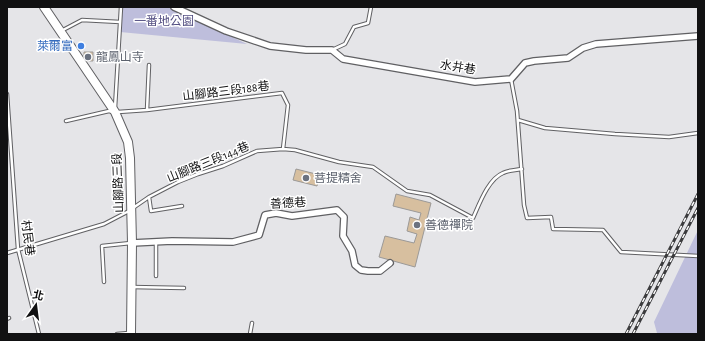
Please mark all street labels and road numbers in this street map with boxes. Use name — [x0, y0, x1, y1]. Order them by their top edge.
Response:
street label: 水井巷 — [439, 57, 477, 76]
street label: 山腳路三段188巷 — [182, 79, 270, 102]
street label: 山腳路三段144巷 — [165, 139, 251, 184]
street label: 山腳路三段 — [110, 153, 125, 213]
street label: 善德巷 — [270, 195, 306, 210]
street label: 村民巷 — [20, 219, 37, 257]

